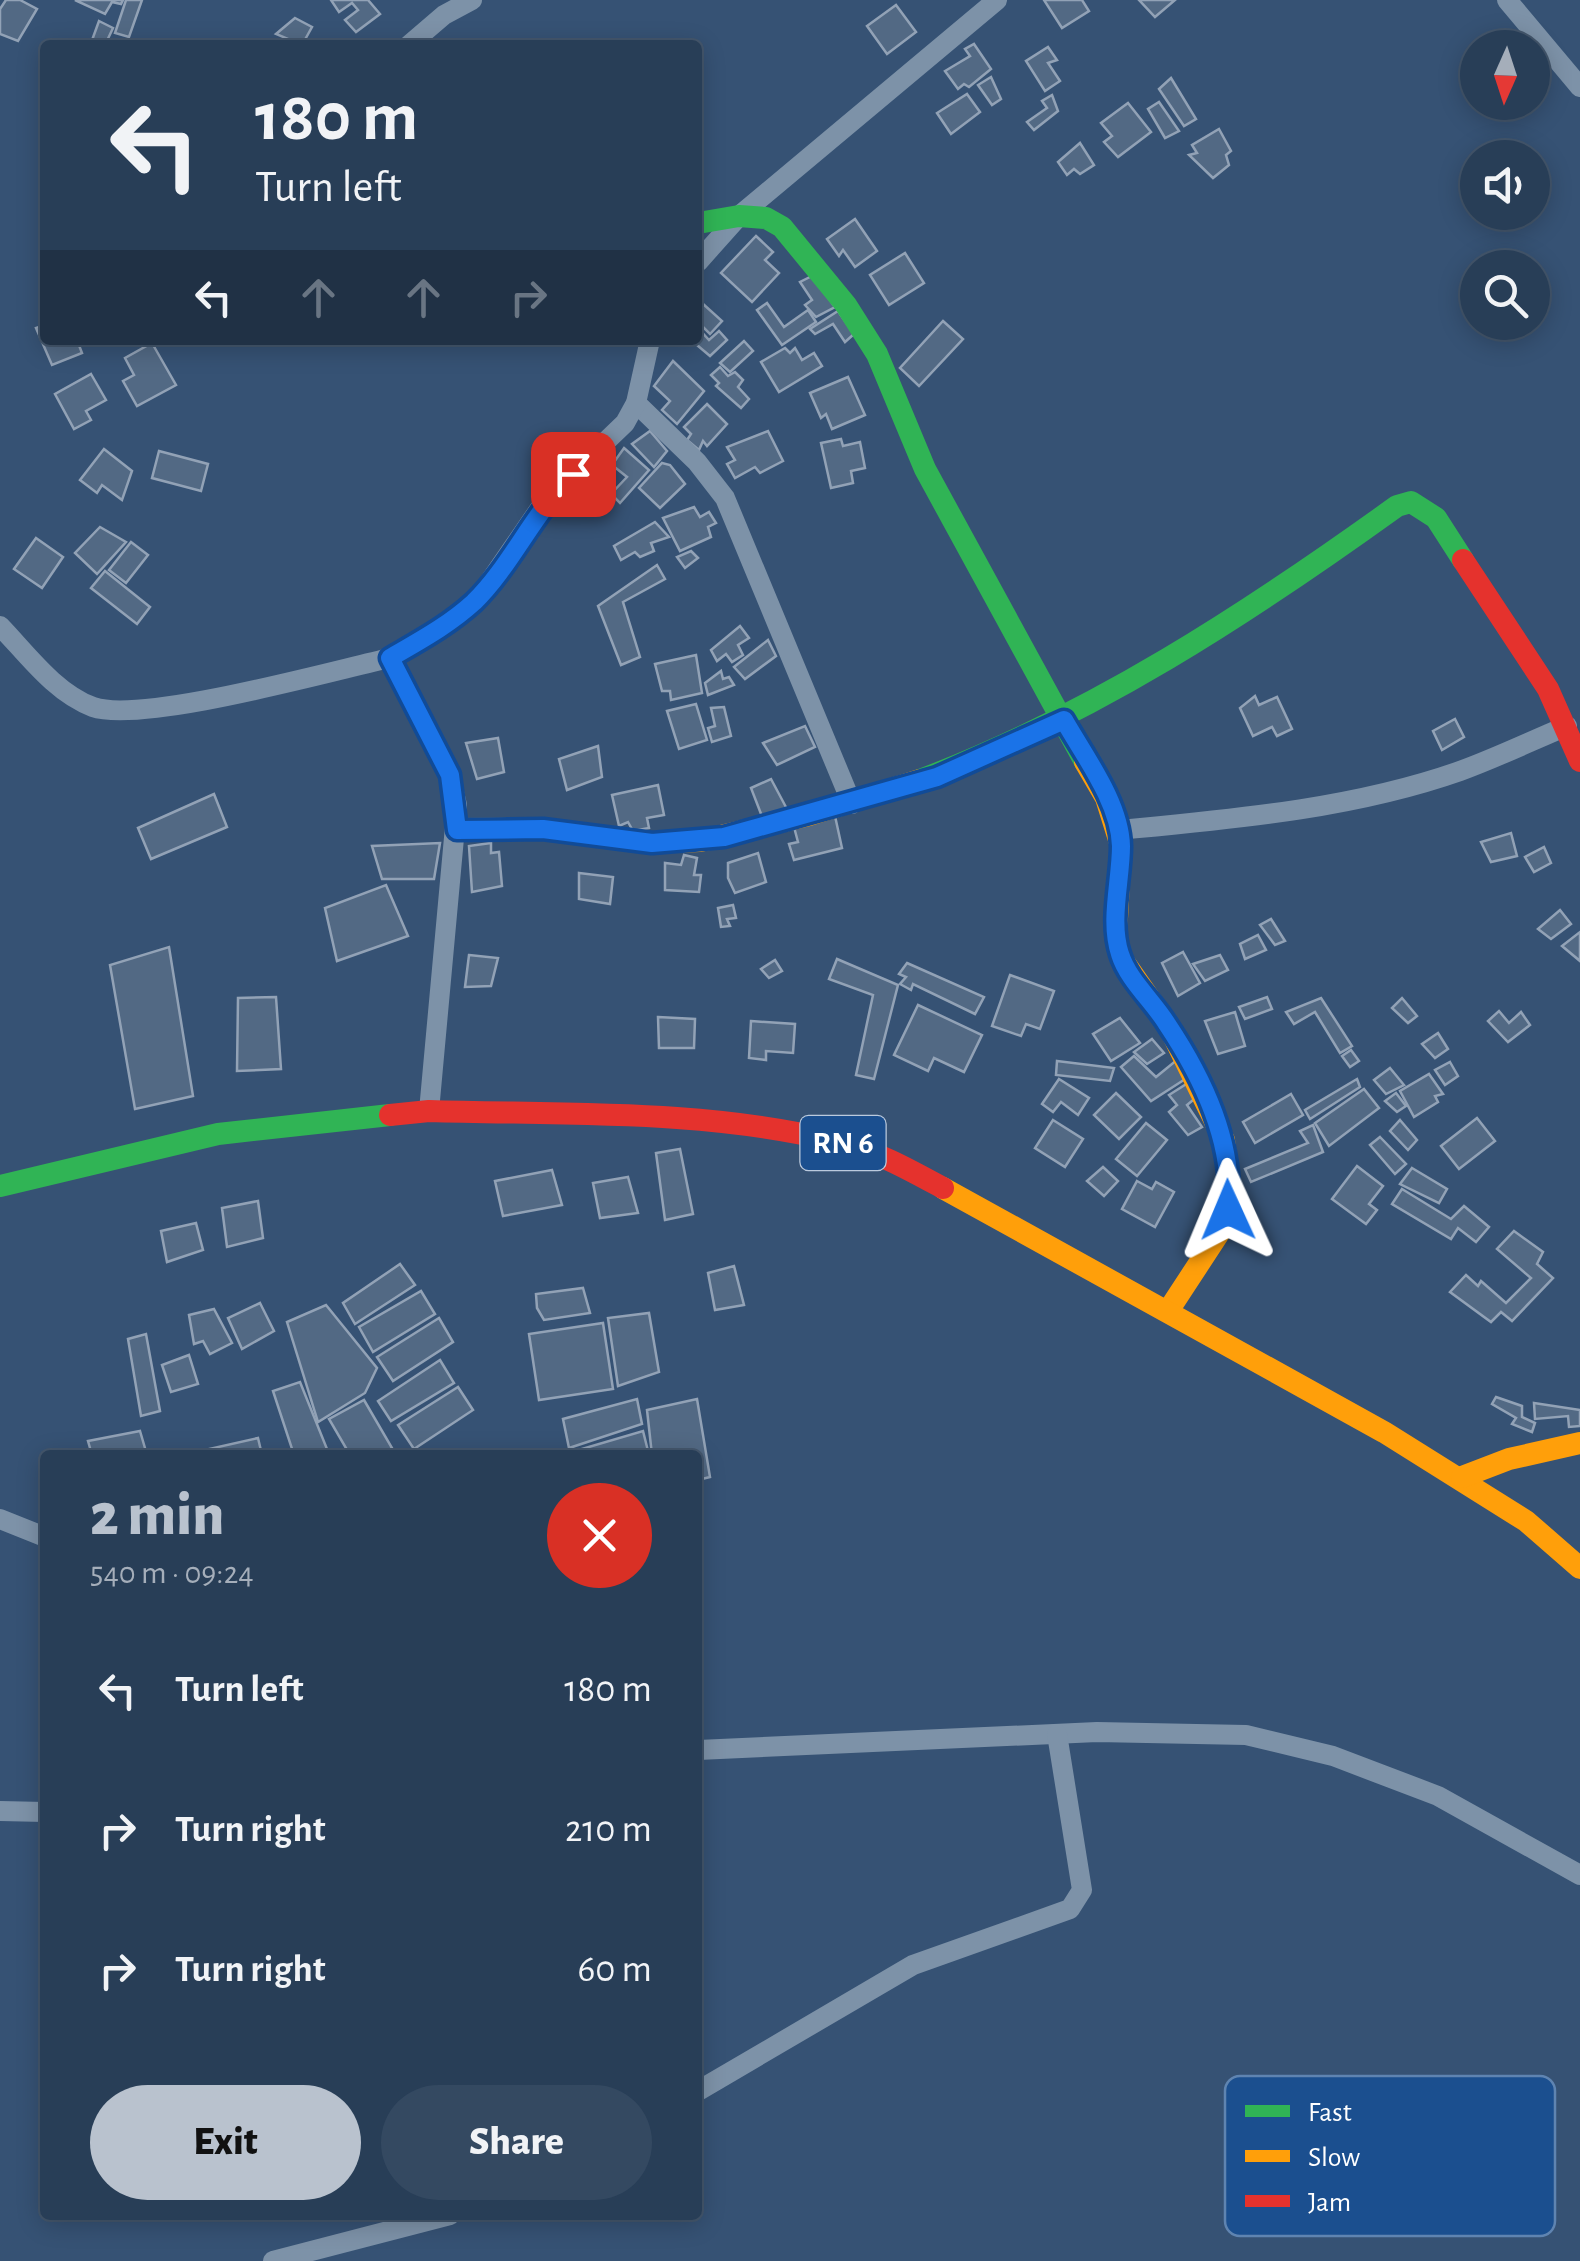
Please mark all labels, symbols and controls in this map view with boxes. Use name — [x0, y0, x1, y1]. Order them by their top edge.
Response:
north arrow — [1460, 30, 1550, 120]
map controls — [1460, 30, 1550, 340]
icon: left — [90, 80, 220, 210]
text: 180 m — [255, 83, 418, 153]
button: sound — [1460, 140, 1550, 230]
text: Turn left — [255, 165, 402, 210]
button: search — [1460, 250, 1550, 340]
icon: left — [186, 270, 241, 325]
icon: ahead — [291, 270, 346, 325]
icon: ahead — [396, 270, 451, 325]
icon: right — [501, 270, 556, 325]
pin — [531, 432, 616, 517]
icon: arrive — [546, 447, 601, 502]
road number: RN 6 — [800, 1116, 886, 1170]
position arrow — [1176, 1158, 1280, 1262]
button: close — [547, 1483, 652, 1588]
text: 2 min — [90, 1486, 224, 1546]
text: 540 m · 09:24 — [90, 1557, 254, 1589]
icon: left — [90, 1663, 145, 1718]
text: Turn left — [175, 1671, 303, 1709]
text: 180 m — [564, 1671, 652, 1709]
icon: right — [90, 1803, 145, 1858]
text: Turn right — [175, 1811, 325, 1849]
text: 210 m — [565, 1811, 652, 1849]
icon: right — [90, 1943, 145, 1998]
text: Turn right — [175, 1951, 325, 1989]
text: 60 m — [577, 1951, 652, 1989]
legend — [1225, 2076, 1555, 2236]
button: Exit — [90, 2085, 361, 2200]
button: Share — [381, 2085, 652, 2200]
text: Fast — [1308, 2099, 1352, 2127]
text: Slow — [1308, 2144, 1360, 2172]
text: Jam — [1308, 2189, 1351, 2217]

